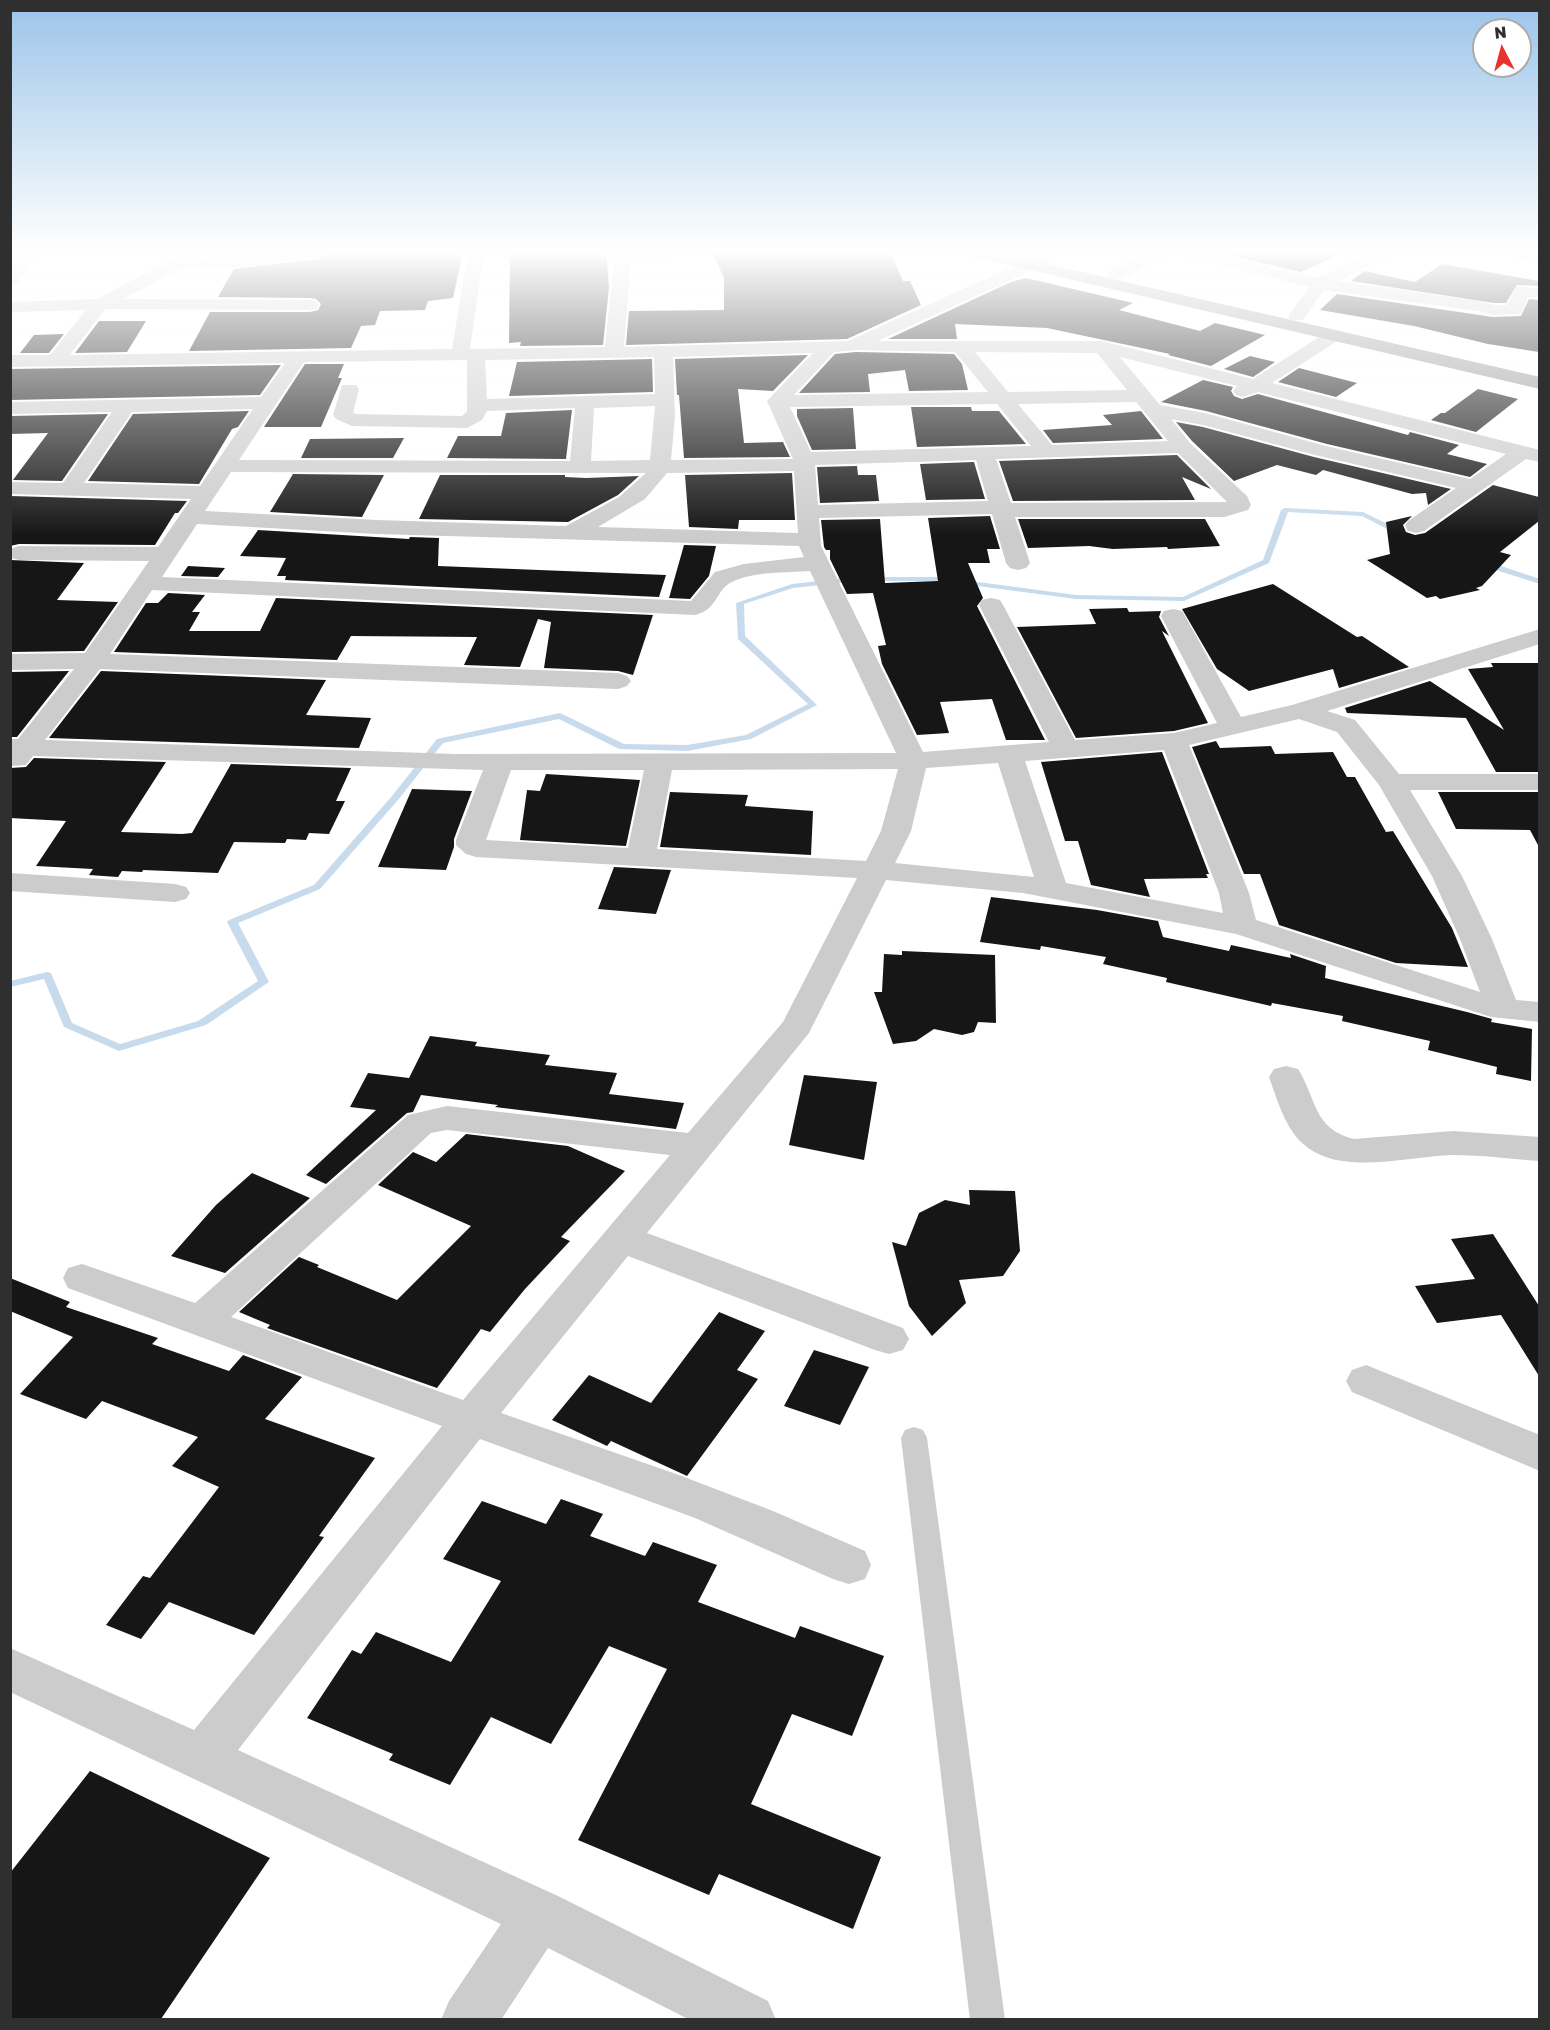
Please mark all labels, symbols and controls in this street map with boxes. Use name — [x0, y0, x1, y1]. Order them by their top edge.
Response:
north arrow — [1472, 18, 1532, 78]
text: N — [1493, 22, 1507, 43]

